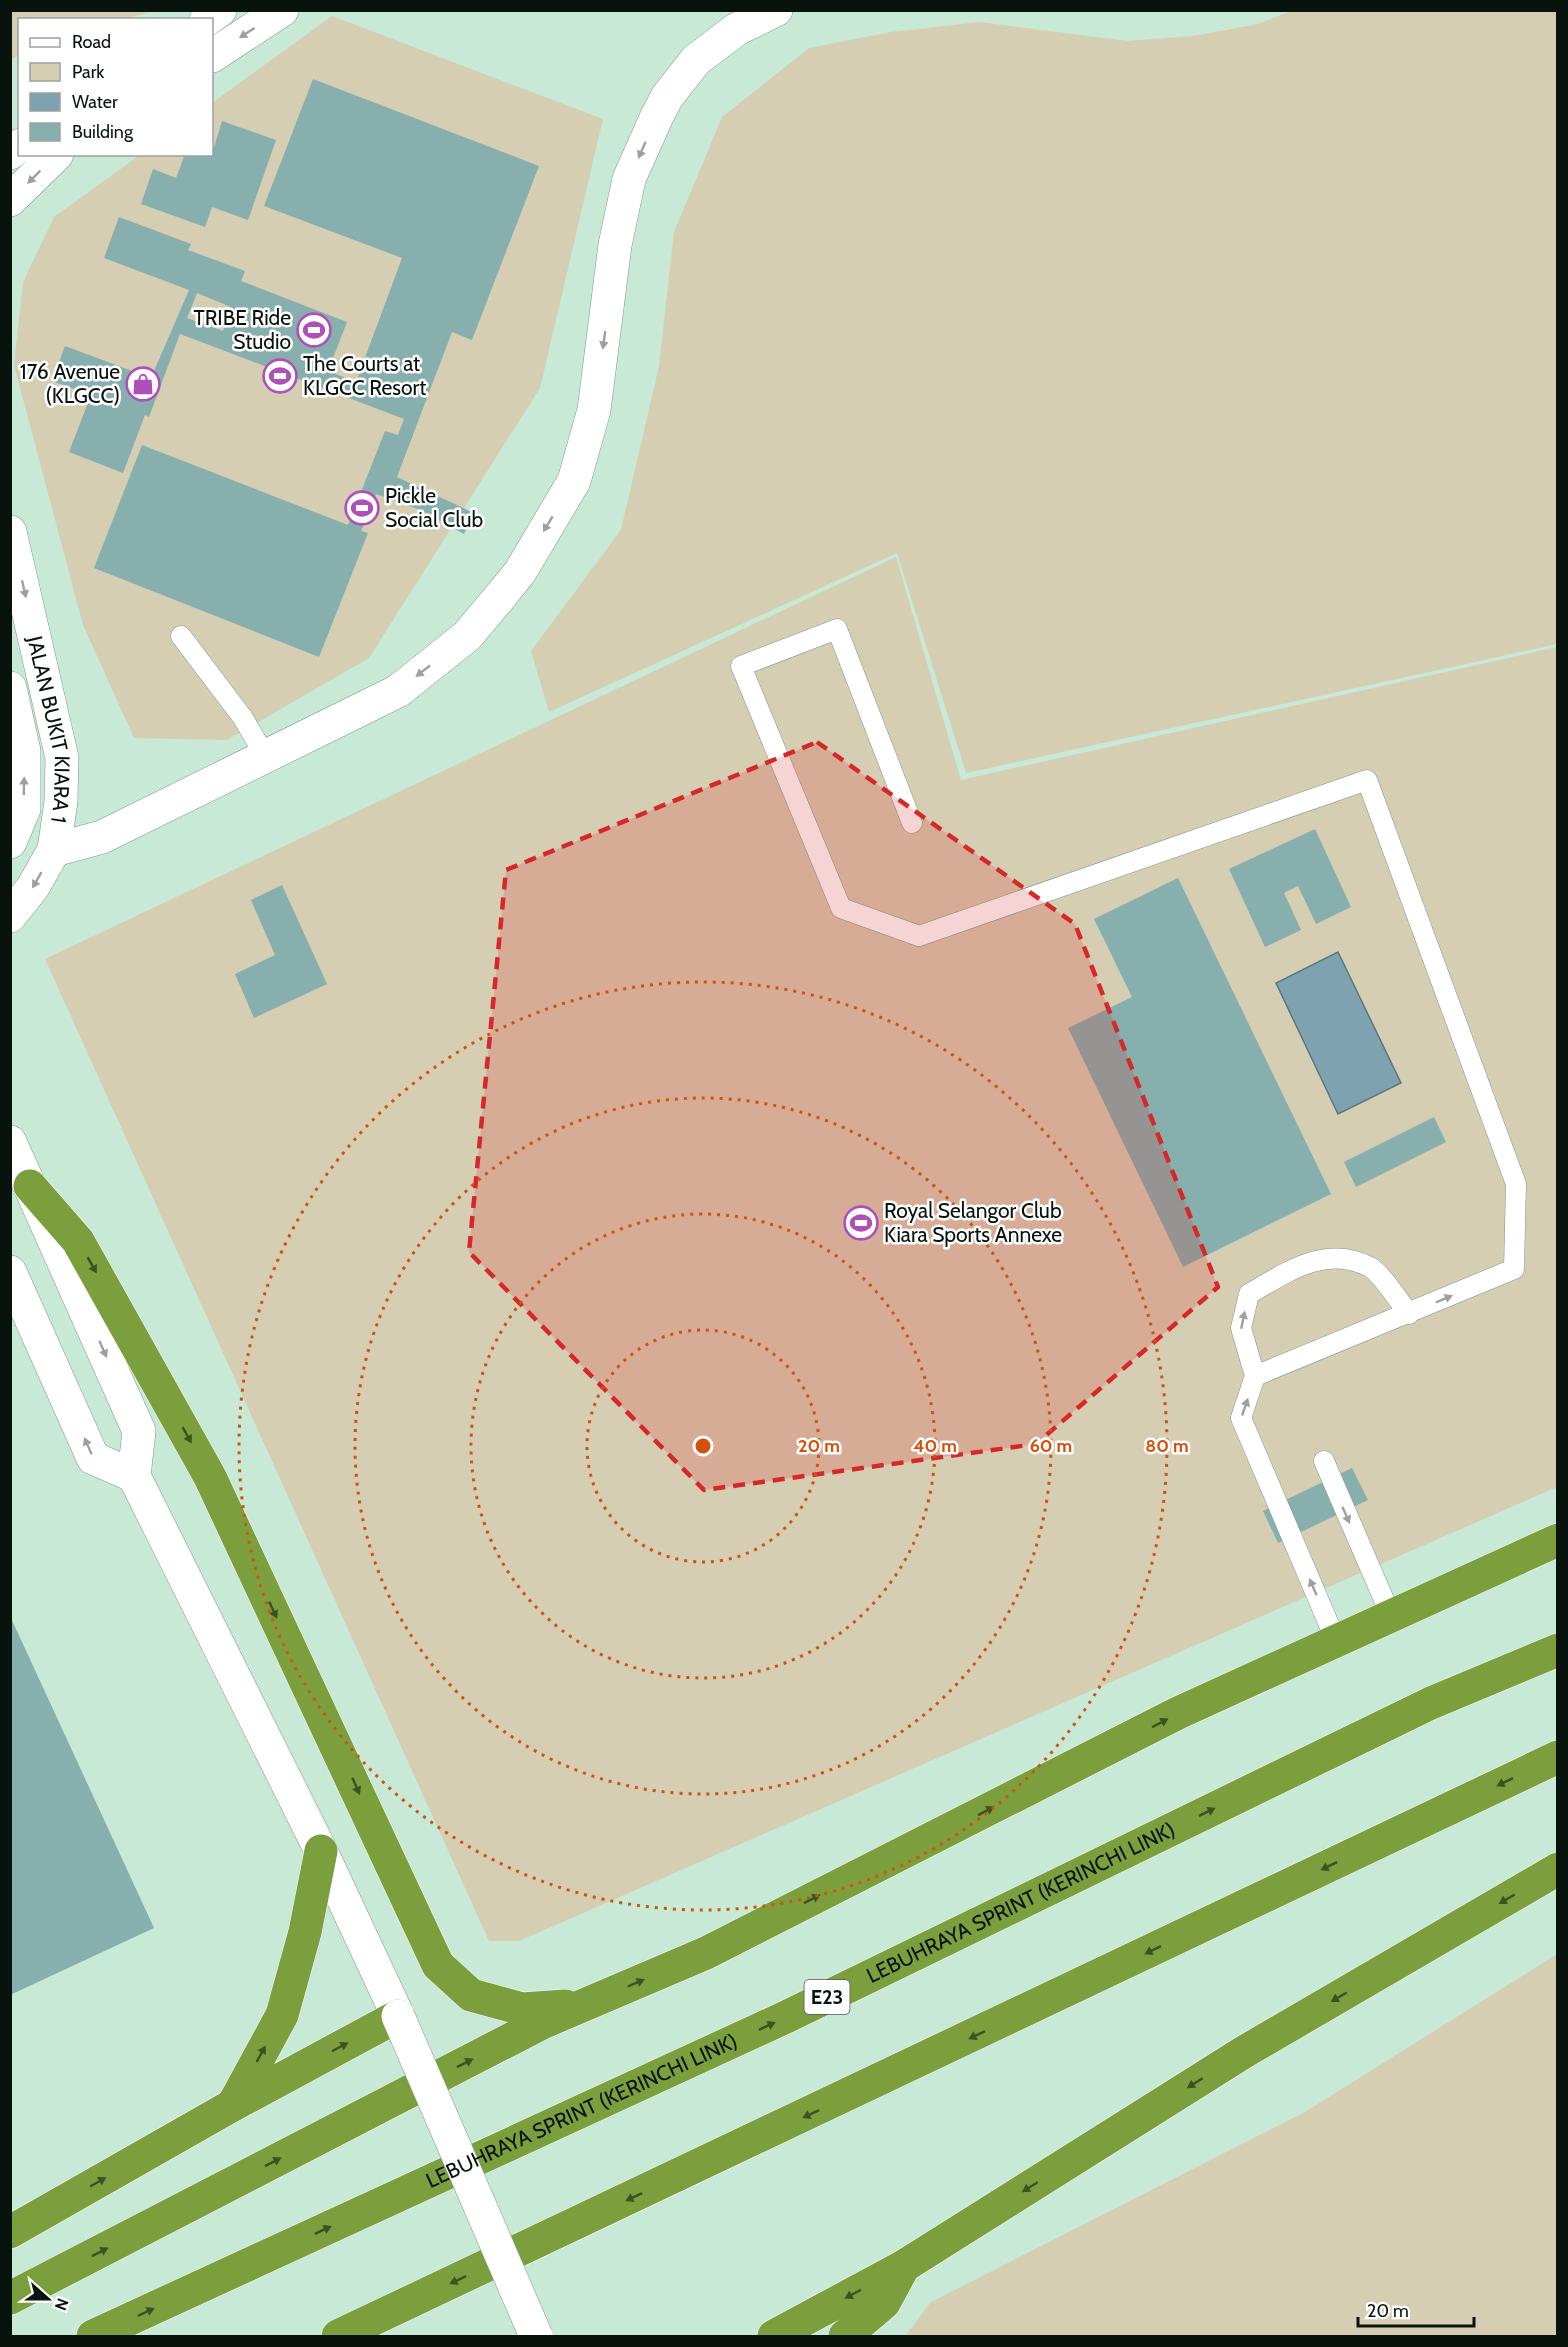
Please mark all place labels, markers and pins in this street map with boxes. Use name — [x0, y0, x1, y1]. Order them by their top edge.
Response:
place label: TRIBE Ride Studio — [194, 305, 291, 354]
sports icon: TRIBE Ride Studio — [296, 312, 332, 348]
place label: The Courts at KLGCC Resort — [303, 351, 426, 400]
sports icon: The Courts at KLGCC Resort — [262, 358, 298, 394]
place label: 176 Avenue (KLGCC) — [20, 359, 120, 408]
shop icon: 176 Avenue (KLGCC) — [125, 366, 161, 402]
place label: Pickle Social Club — [385, 483, 483, 532]
sports icon: Pickle Social Club — [344, 490, 380, 526]
place label: Royal Selangor Club Kiara Sports Annexe — [884, 1198, 1062, 1247]
sports icon: Royal Selangor Club Kiara Sports Annexe — [843, 1205, 879, 1241]
centre of rings — [693, 1436, 713, 1456]

